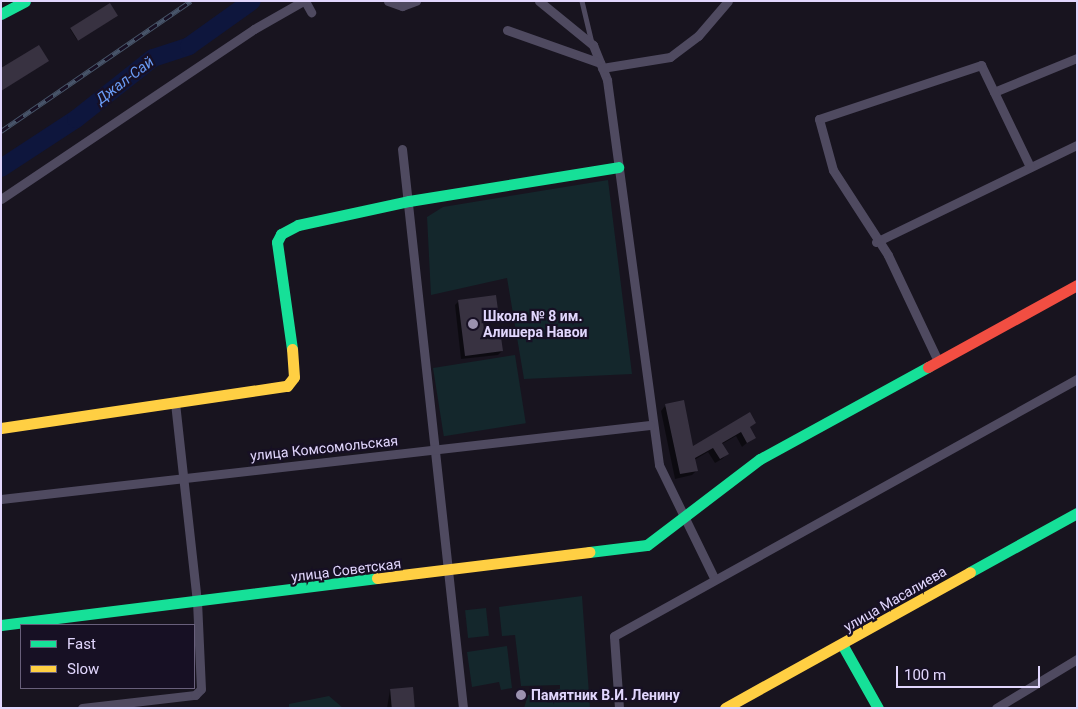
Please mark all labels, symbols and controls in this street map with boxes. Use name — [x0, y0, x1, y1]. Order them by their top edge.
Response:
water label: Джал-Сай — [92, 53, 158, 109]
place label: Школа № 8 им. Алишера Навои — [483, 308, 588, 341]
marker: Школа № 8 им. Алишера Навои — [467, 318, 479, 330]
street label: улица Комсомольская — [249, 432, 399, 464]
street label: улица Советская — [290, 555, 402, 585]
street label: улица Масалиева — [841, 563, 949, 635]
legend — [20, 624, 195, 689]
text: Fast — [67, 635, 96, 653]
scale bar — [898, 656, 1042, 688]
text: Slow — [67, 660, 99, 678]
text: 100 m — [904, 666, 946, 684]
place label: Памятник В.И. Ленину — [531, 687, 680, 703]
marker: Памятник В.И. Ленину — [515, 689, 527, 701]

